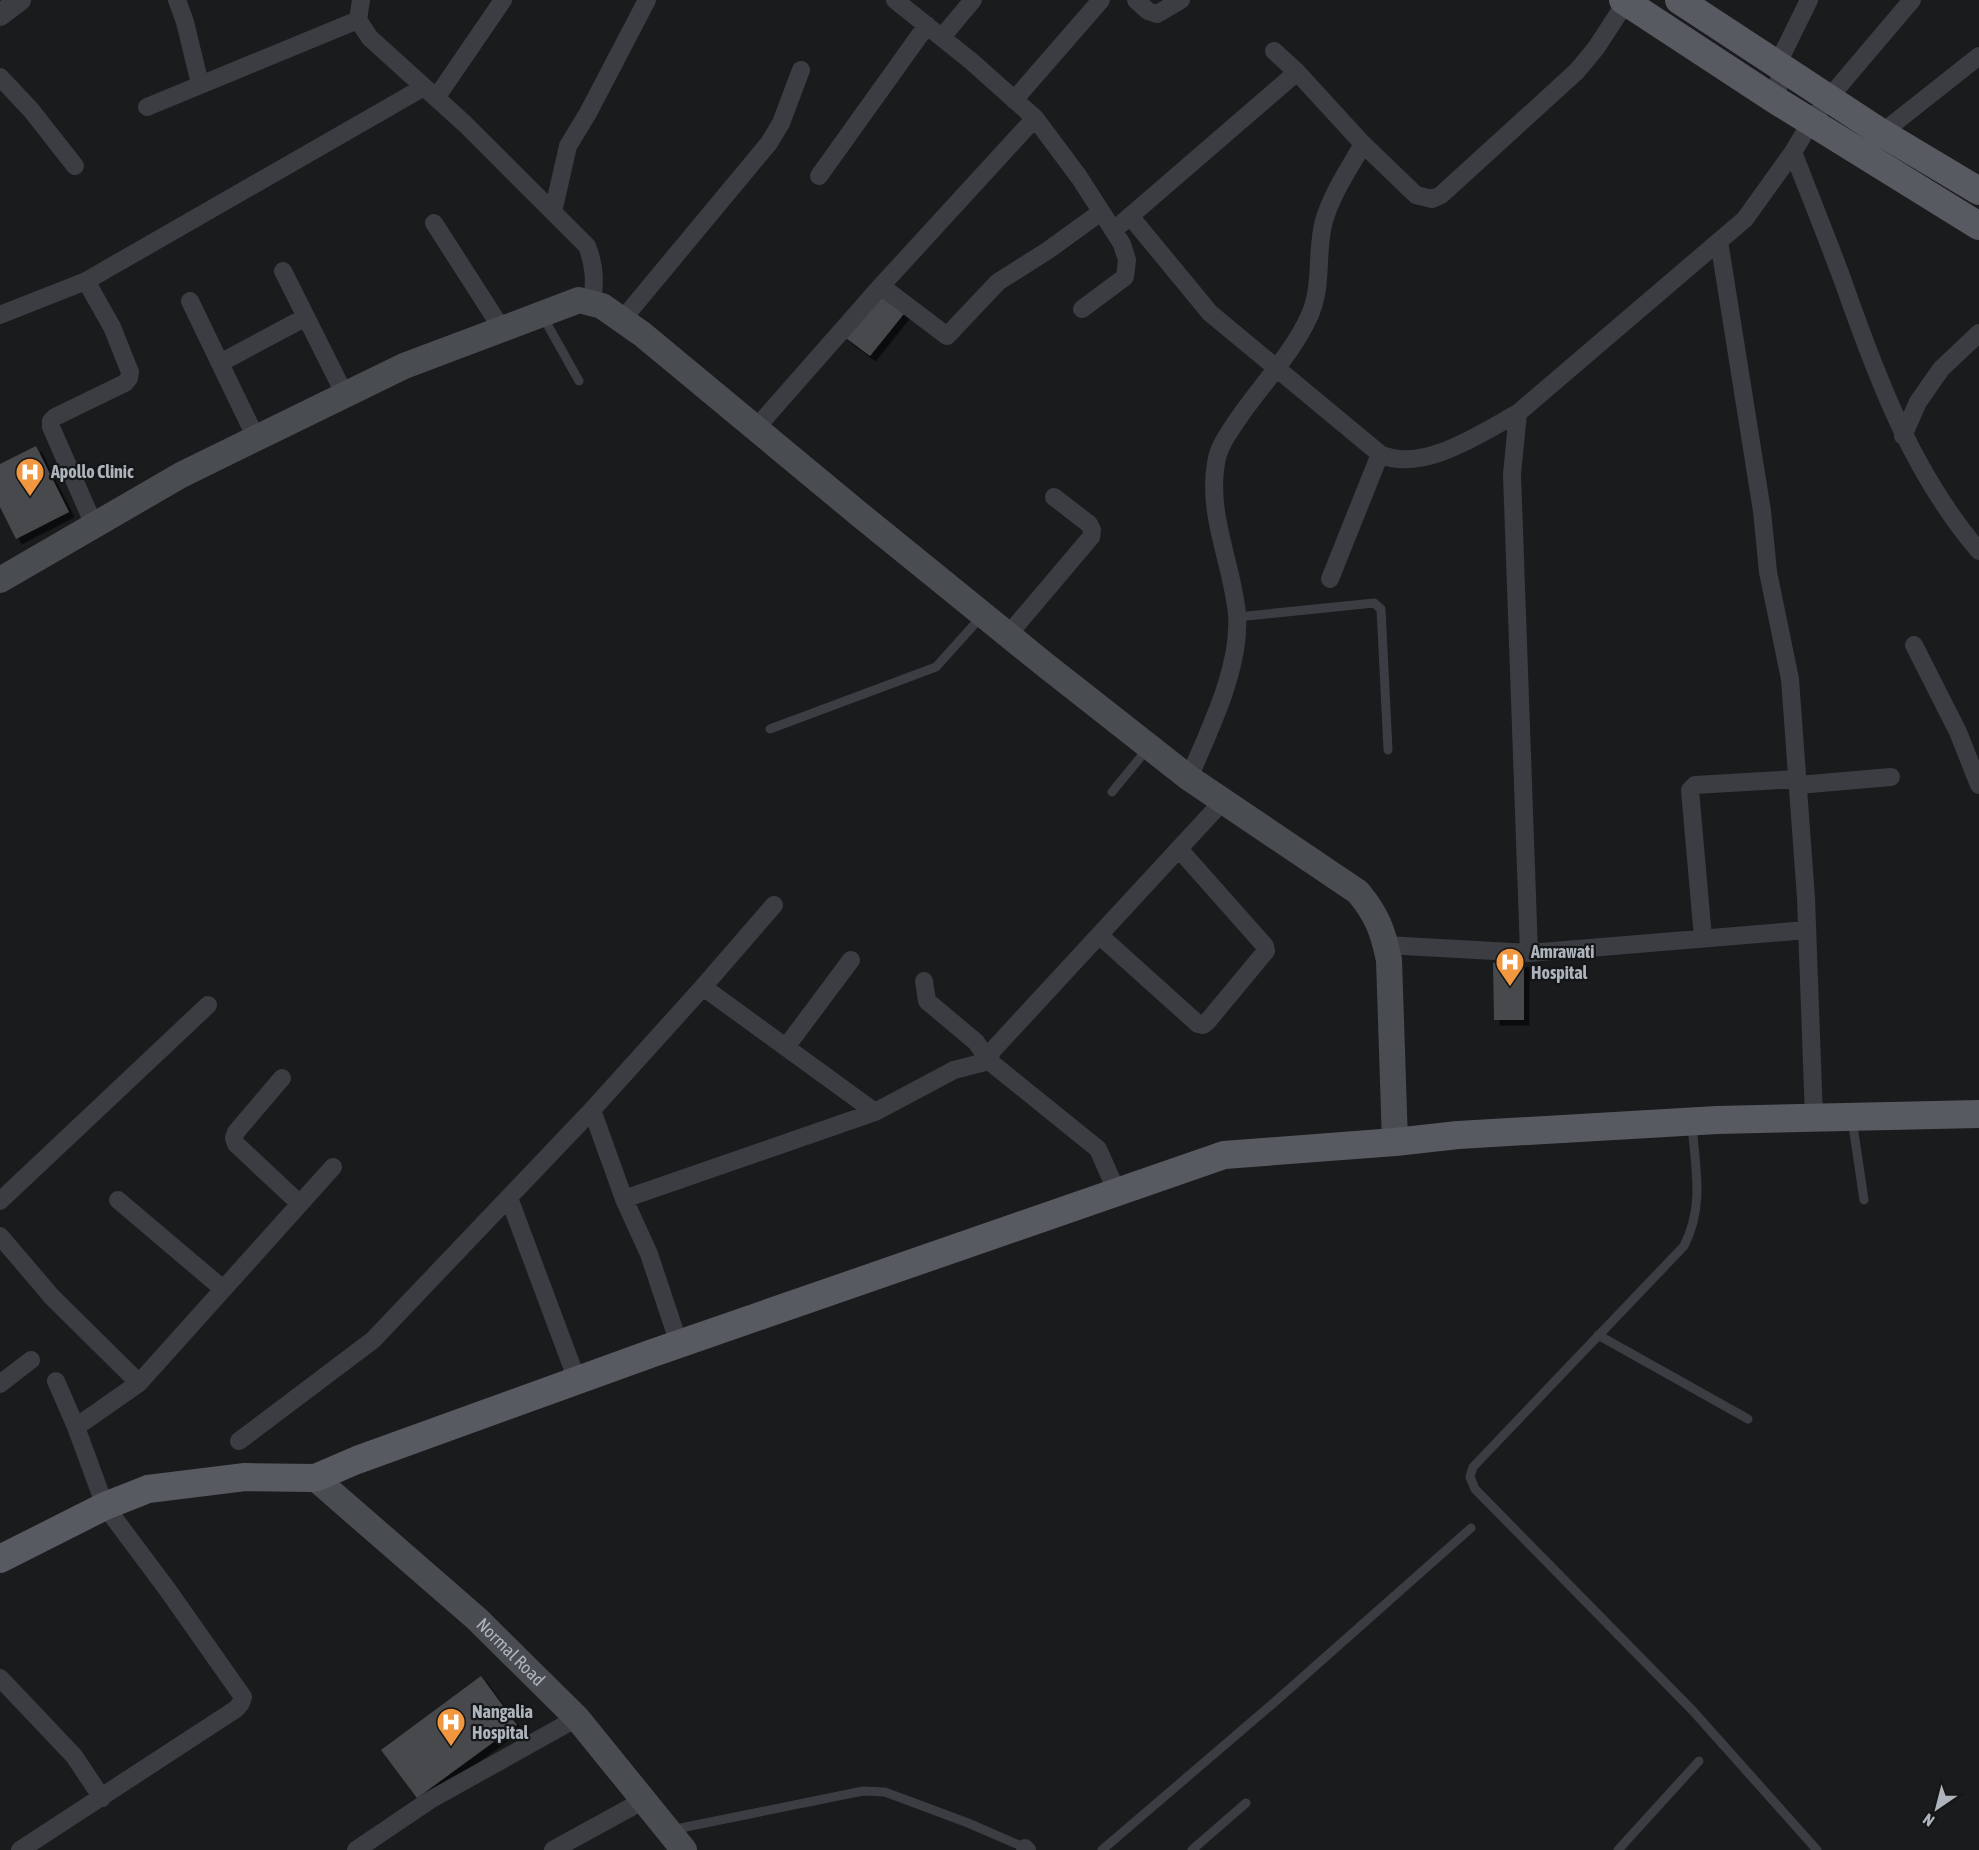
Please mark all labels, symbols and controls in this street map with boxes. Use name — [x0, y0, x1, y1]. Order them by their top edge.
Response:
hospital icon: Apollo Clinic — [14, 456, 46, 498]
place label: Apollo Clinic — [50, 461, 134, 482]
place label: Amrawati Hospital — [1530, 941, 1594, 983]
hospital icon: Amrawati Hospital — [1494, 946, 1526, 988]
street label: Normal Road — [472, 1614, 549, 1690]
place label: Nangalia Hospital — [472, 1701, 533, 1743]
hospital icon: Nangalia Hospital — [435, 1706, 467, 1748]
north arrow — [1907, 1778, 1967, 1838]
text: N — [1919, 1810, 1937, 1830]

